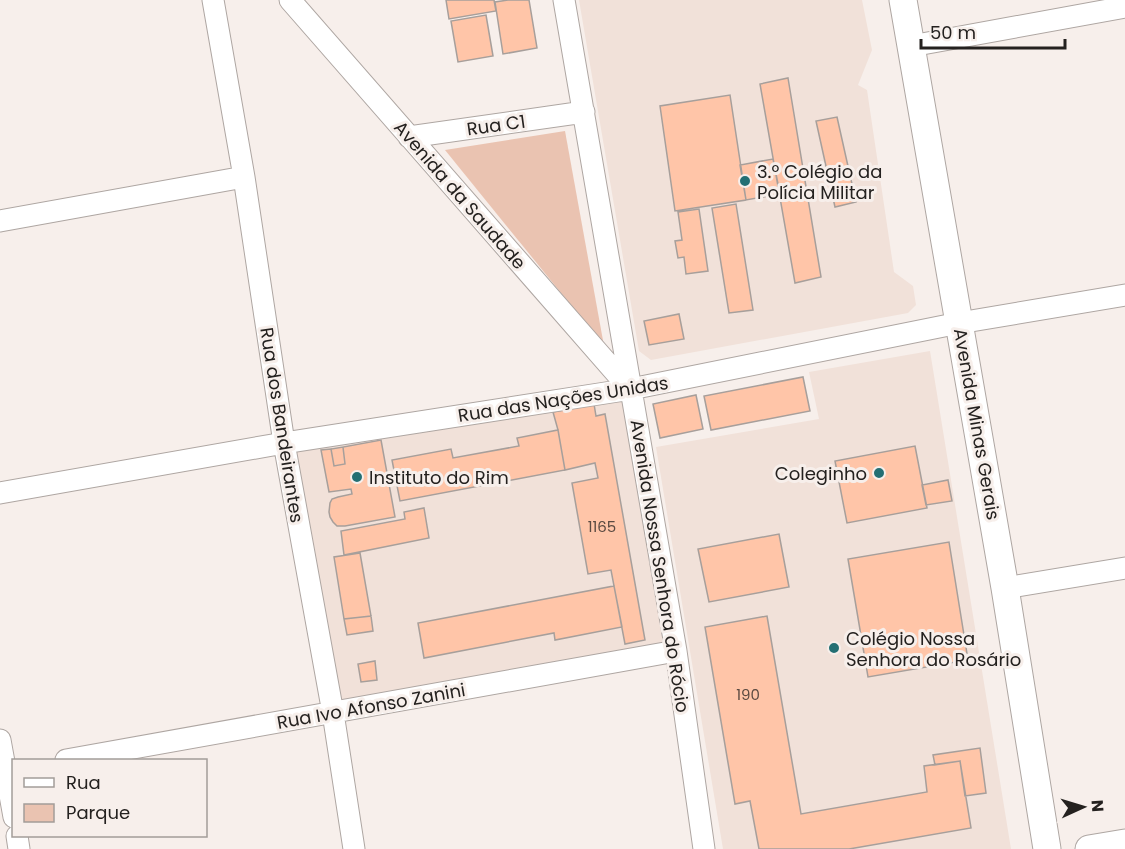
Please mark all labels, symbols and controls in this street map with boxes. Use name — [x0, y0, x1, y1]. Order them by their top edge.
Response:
scale bar — [921, 12, 1065, 50]
text: 50 m — [930, 20, 976, 45]
street label: Rua C1 — [465, 109, 527, 141]
street label: Avenida da Saudade — [388, 115, 532, 275]
place label: 3.º Colégio da Polícia Militar — [757, 159, 882, 205]
marker: 3.º Colégio da Polícia Militar — [738, 174, 752, 188]
street label: Rua dos Bandeirantes — [254, 326, 310, 524]
street label: Avenida Minas Gerais — [948, 326, 1006, 522]
street label: Rua das Nações Unidas — [456, 370, 670, 428]
street label: Avenida Nossa Senhora do Rócio — [624, 418, 696, 714]
place label: Coleginho — [775, 461, 867, 486]
place label: Instituto do Rim — [369, 465, 509, 490]
marker: Coleginho — [872, 466, 886, 480]
marker: Instituto do Rim — [350, 470, 364, 484]
house number: 1165 — [588, 516, 616, 537]
place label: Colégio Nossa Senhora do Rosário — [846, 626, 1021, 672]
marker: Colégio Nossa Senhora do Rosário — [827, 641, 841, 655]
street label: Rua Ivo Afonso Zanini — [275, 677, 467, 735]
house number: 190 — [736, 684, 760, 705]
legend — [12, 759, 207, 837]
text: Rua — [66, 770, 101, 795]
north arrow — [1053, 777, 1113, 837]
text: N — [1086, 799, 1109, 813]
text: Parque — [66, 800, 130, 825]

